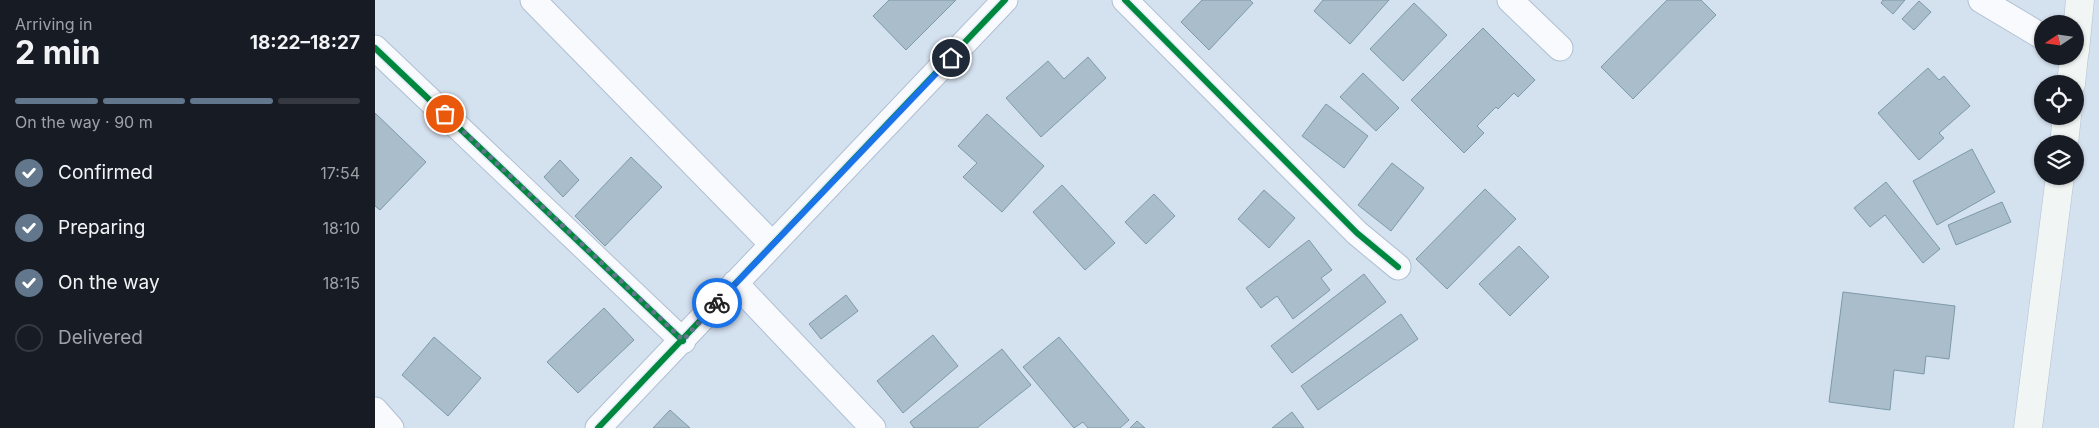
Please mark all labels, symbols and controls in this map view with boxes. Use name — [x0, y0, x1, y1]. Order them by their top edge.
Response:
text: Arriving in — [15, 14, 92, 34]
north arrow — [2034, 15, 2084, 65]
map controls — [2034, 15, 2084, 185]
text: 18:22–18:27 — [250, 31, 360, 54]
text: 2 min — [15, 33, 101, 72]
pin — [930, 37, 972, 79]
icon: home — [937, 44, 965, 72]
button: locate — [2034, 75, 2084, 125]
pin — [424, 93, 466, 135]
icon: bag — [431, 100, 459, 128]
text: On the way · 90 m — [15, 112, 153, 132]
button: layers — [2034, 135, 2084, 185]
icon: check — [15, 159, 43, 187]
text: Confirmed — [58, 161, 153, 184]
text: 17:54 — [320, 163, 360, 183]
icon: check — [15, 214, 43, 242]
text: Preparing — [58, 216, 145, 239]
text: 18:10 — [322, 218, 360, 238]
icon: check — [15, 269, 43, 297]
text: On the way — [58, 271, 160, 294]
text: 18:15 — [323, 273, 360, 293]
courier — [692, 278, 742, 328]
icon: bike — [703, 289, 731, 317]
text: Delivered — [58, 326, 143, 349]

